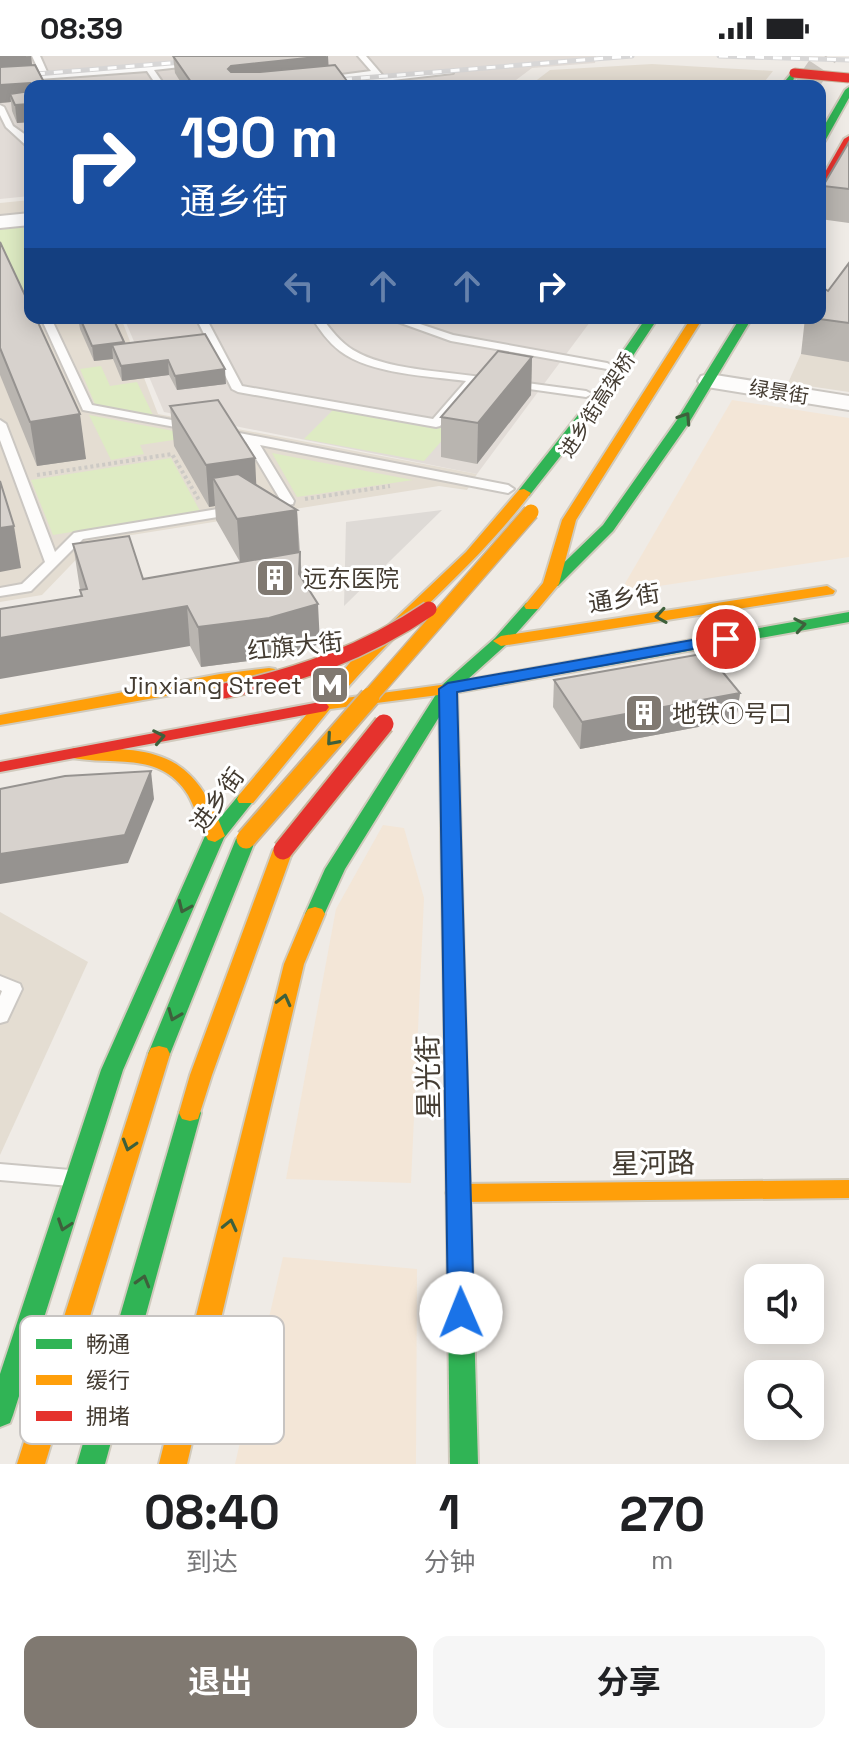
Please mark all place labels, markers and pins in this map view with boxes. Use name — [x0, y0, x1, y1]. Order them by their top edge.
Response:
building icon: 远东医院 — [254, 557, 296, 599]
place label: 远东医院 — [303, 563, 399, 594]
pin — [692, 605, 760, 673]
metro station icon: Jinxiang Street — [309, 664, 351, 706]
place label: Jinxiang Street — [124, 670, 302, 701]
building icon: 地铁①号口 — [623, 692, 665, 734]
place label: 地铁①号口 — [672, 698, 792, 729]

